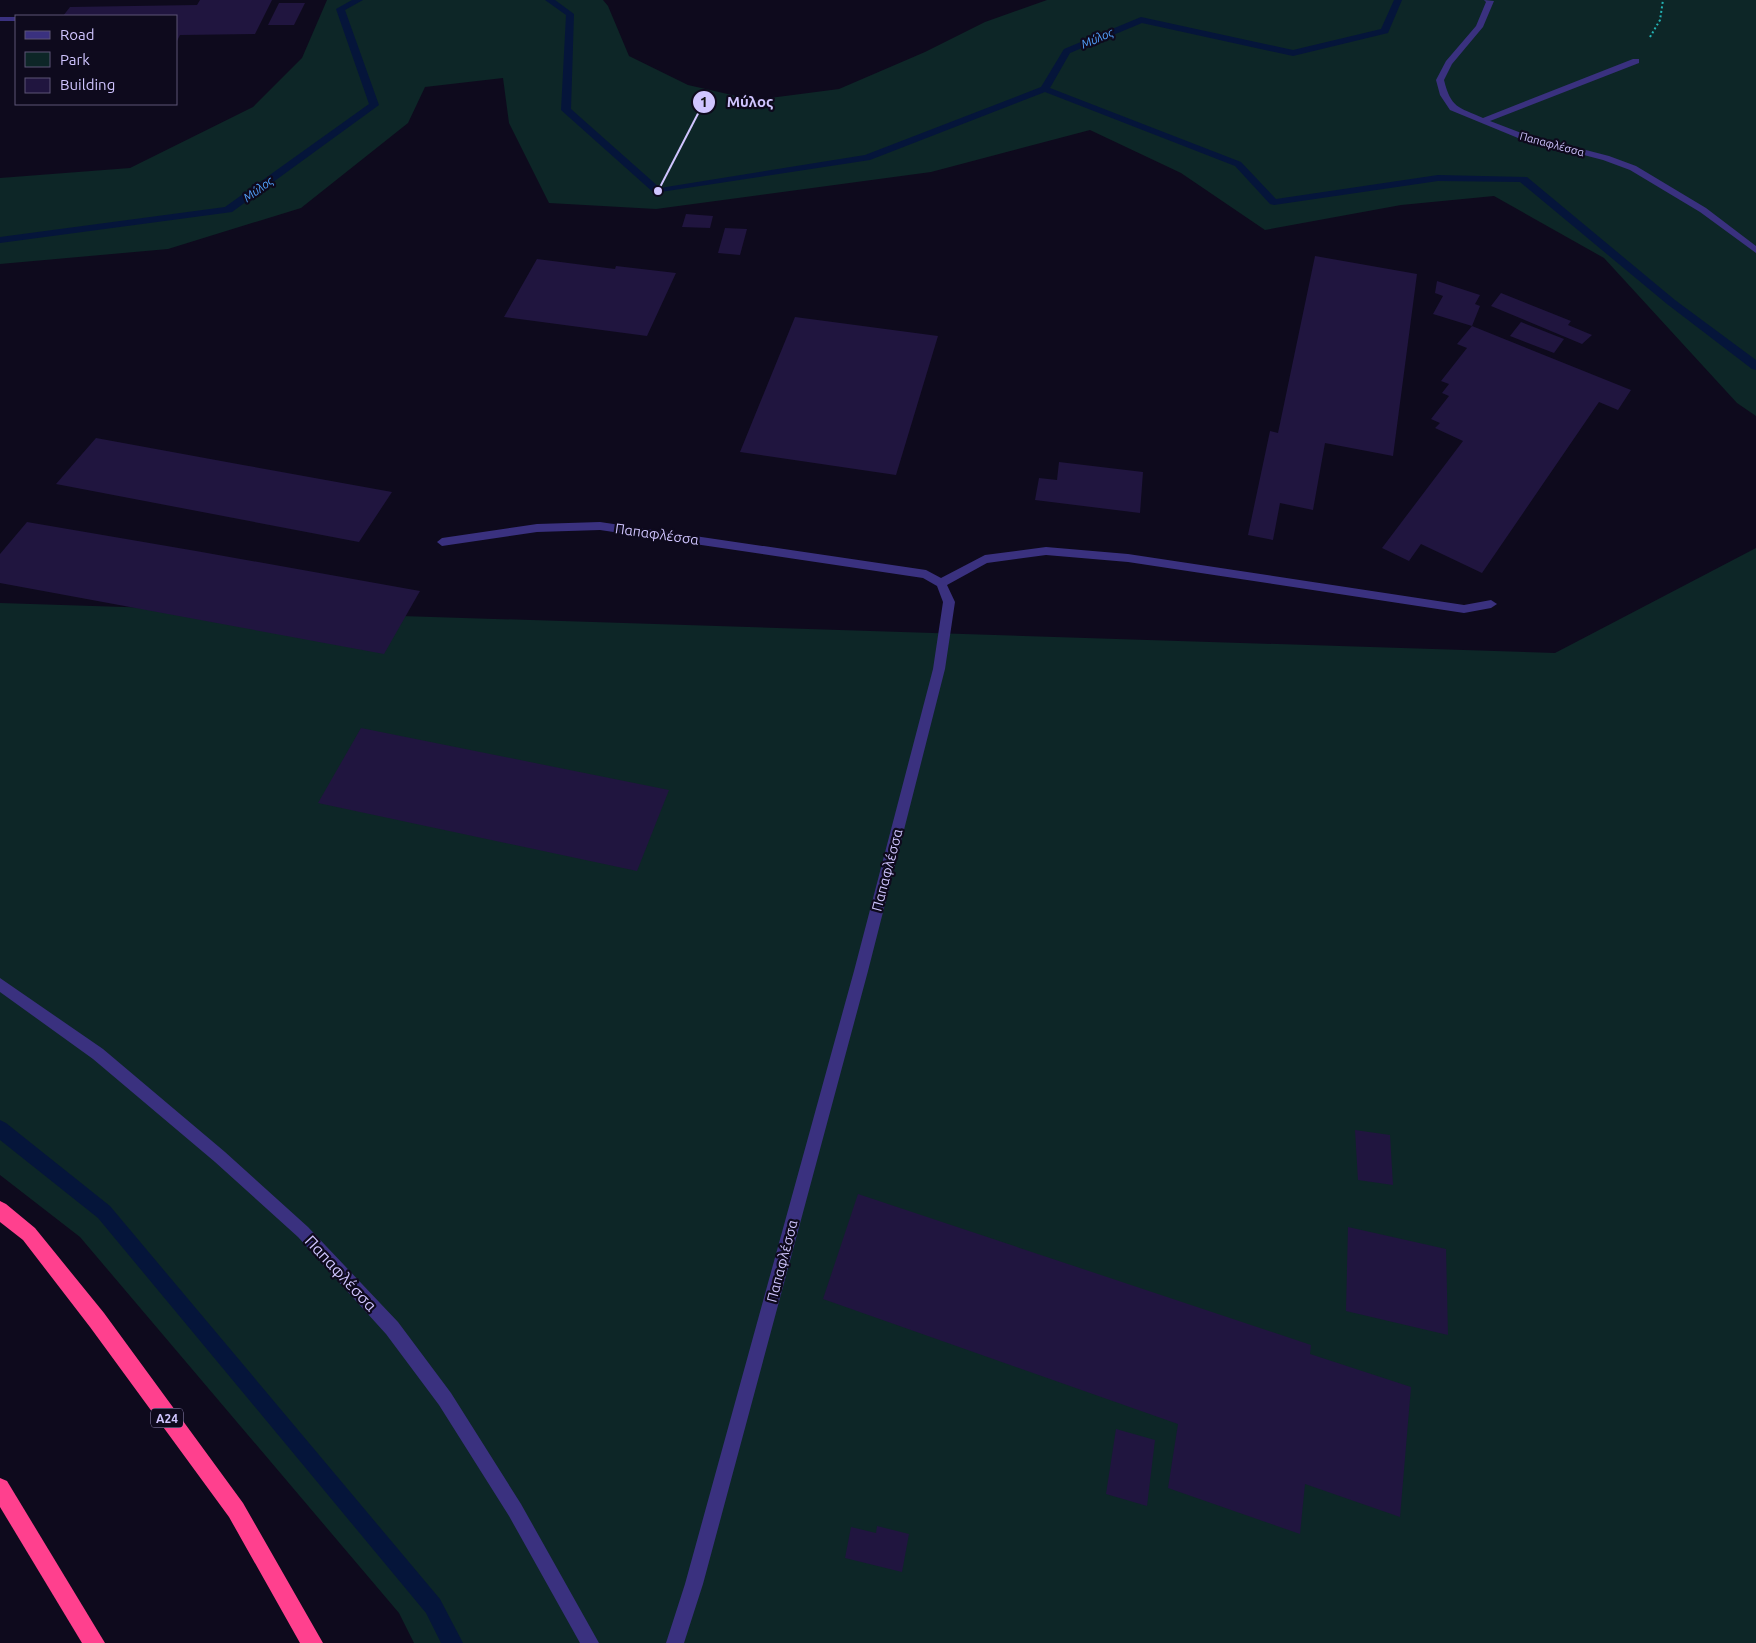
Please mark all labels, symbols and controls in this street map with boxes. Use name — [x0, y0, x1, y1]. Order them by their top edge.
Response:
legend — [15, 15, 178, 105]
water label: Μύλος — [1079, 25, 1116, 51]
text: Road — [60, 26, 95, 43]
text: Park — [60, 51, 90, 68]
text: Building — [60, 76, 115, 93]
callout: Μύλος — [692, 87, 783, 117]
text: 1 — [700, 93, 708, 110]
text: Μύλος — [727, 93, 773, 110]
street label: Παπαφλέσσα — [1518, 130, 1586, 158]
water label: Μύλος — [241, 173, 277, 205]
street label: Παπαφλέσσα — [614, 520, 701, 548]
street label: Παπαφλέσσα — [868, 827, 906, 913]
street label: Παπαφλέσσα — [763, 1218, 801, 1304]
street label: Παπαφλέσσα — [301, 1232, 381, 1315]
road number: Α24 — [151, 1409, 183, 1428]

